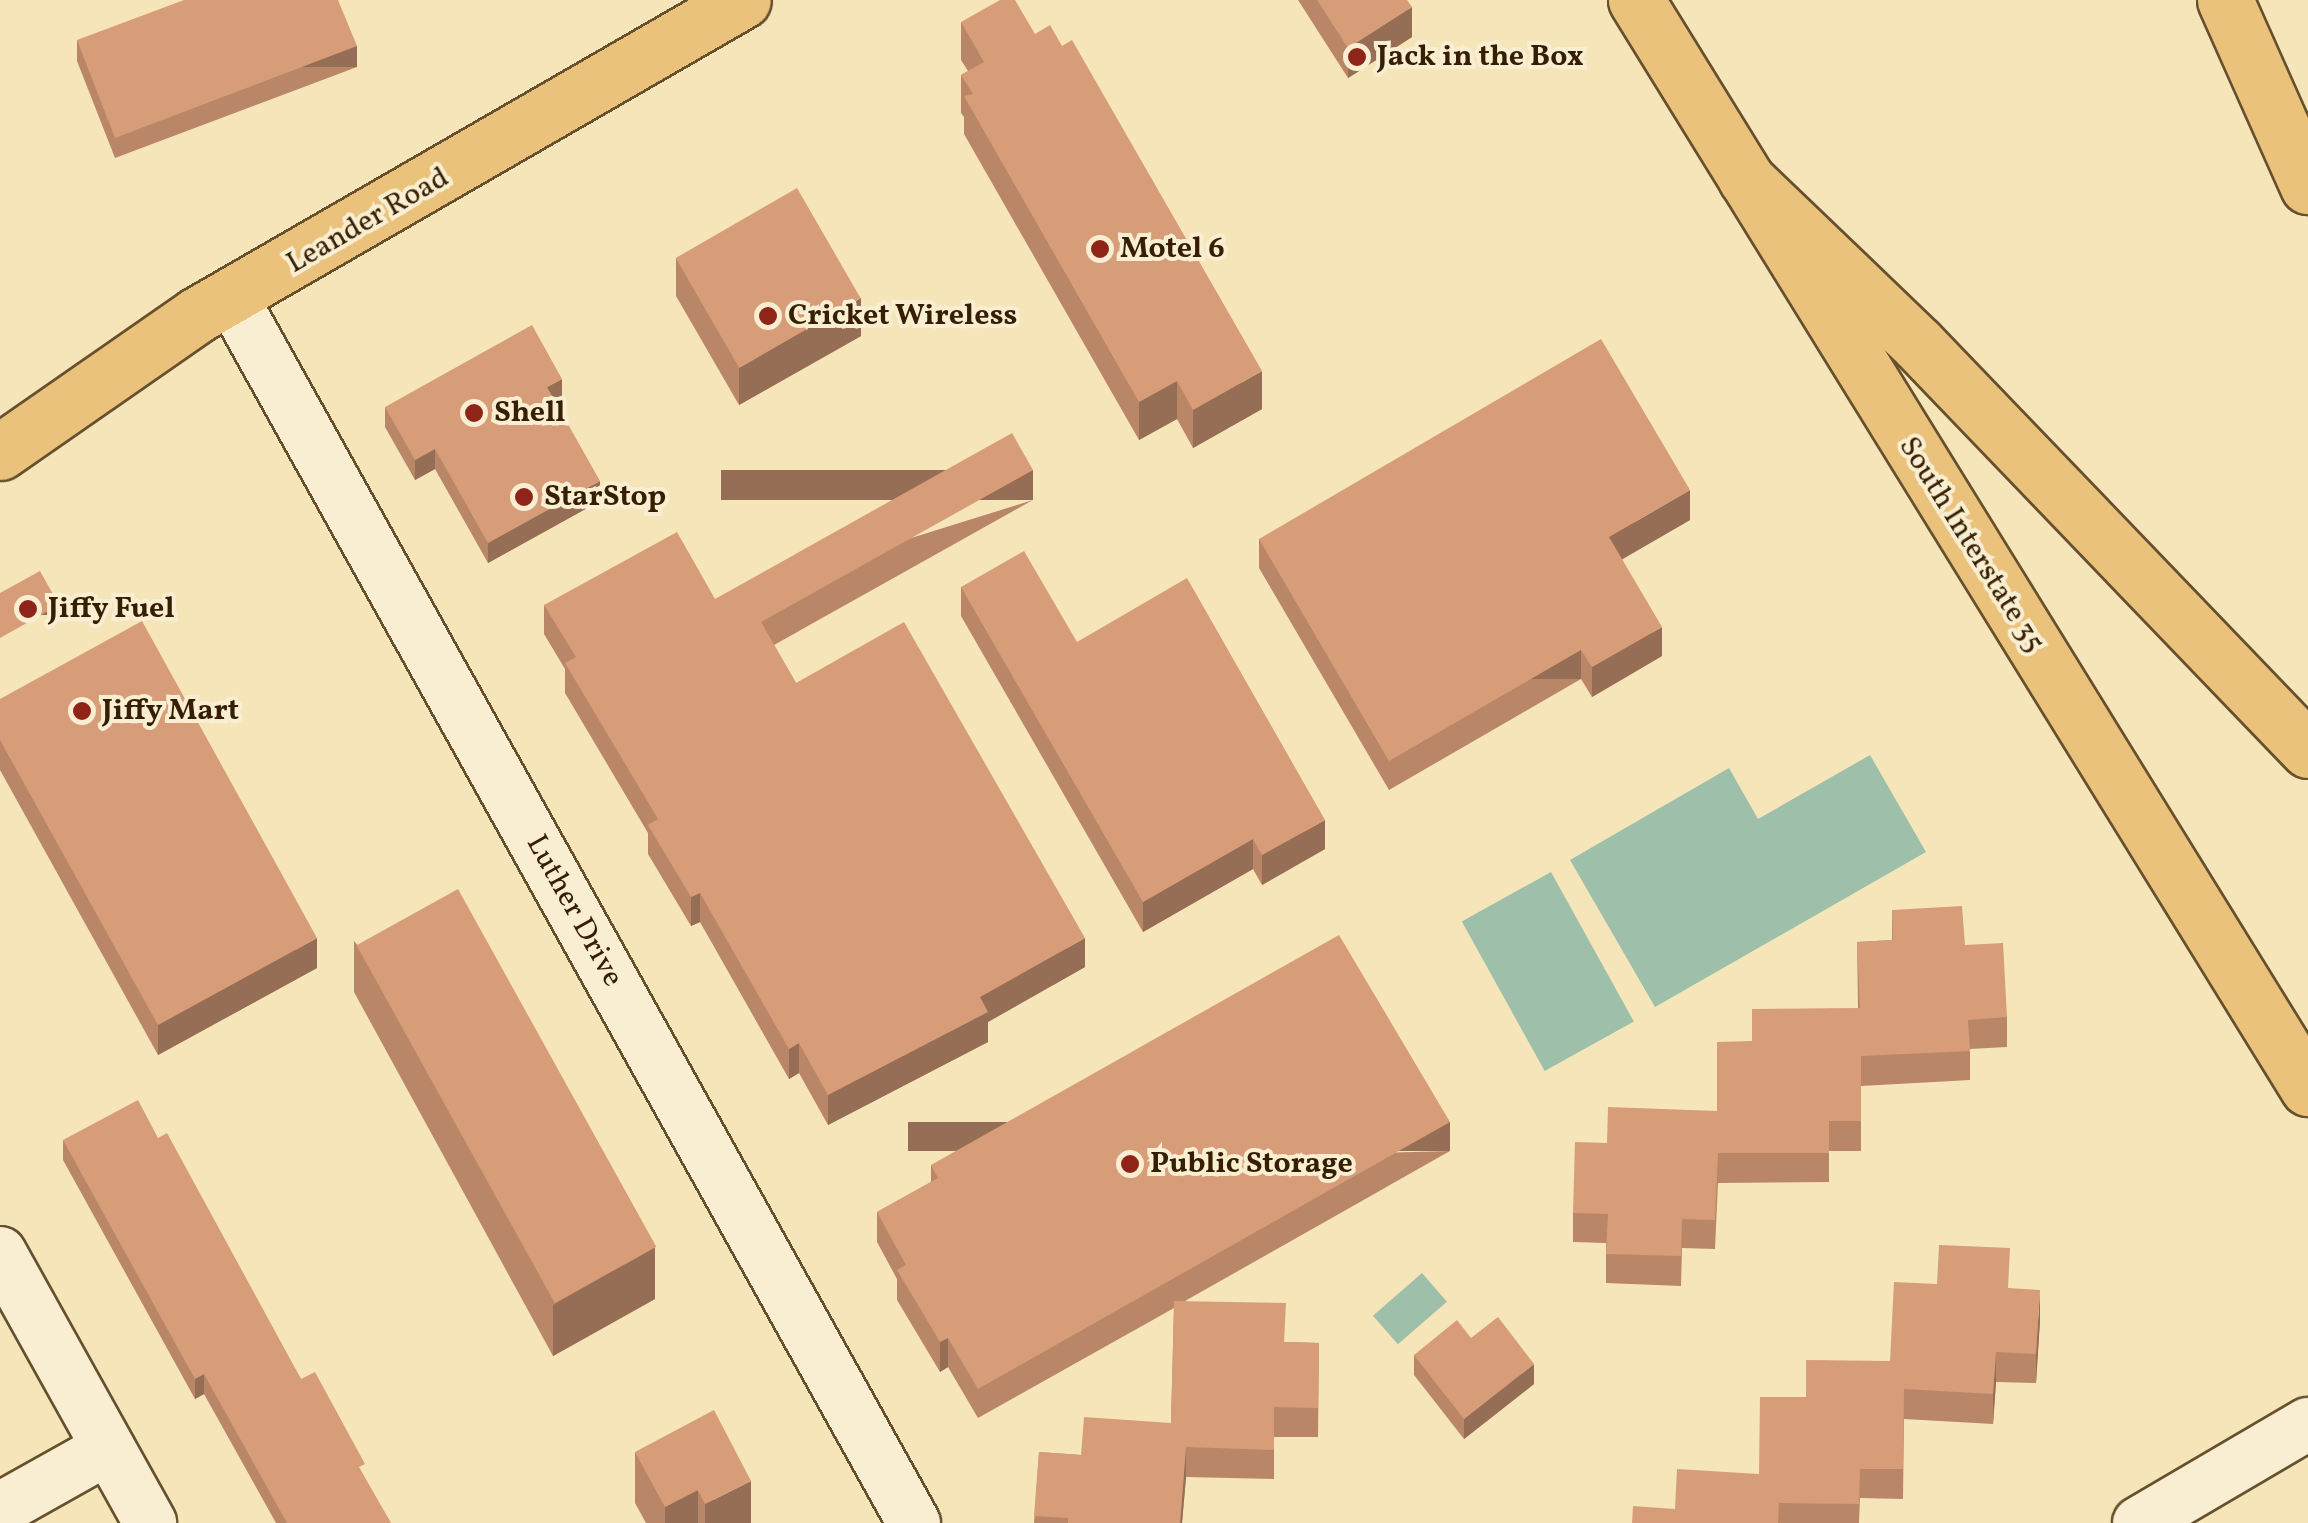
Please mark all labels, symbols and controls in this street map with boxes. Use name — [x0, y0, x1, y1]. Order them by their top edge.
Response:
place label: Jack in the Box — [1377, 39, 1584, 75]
marker: Jack in the Box — [1346, 46, 1368, 68]
street label: Leander Road — [280, 160, 456, 282]
place label: Motel 6 — [1120, 231, 1225, 267]
marker: Motel 6 — [1089, 238, 1111, 260]
place label: Cricket Wireless — [788, 298, 1018, 334]
marker: Cricket Wireless — [757, 305, 779, 327]
place label: Shell — [494, 395, 566, 431]
marker: Shell — [463, 402, 485, 424]
street label: South Interstate 35 — [1890, 431, 2052, 659]
place label: StarStop — [544, 479, 666, 515]
marker: StarStop — [513, 486, 535, 508]
place label: Jiffy Fuel — [48, 591, 175, 627]
marker: Jiffy Fuel — [17, 598, 39, 620]
place label: Jiffy Mart — [102, 693, 240, 729]
marker: Jiffy Mart — [71, 700, 93, 722]
street label: Luther Drive — [517, 829, 631, 993]
place label: Public Storage — [1150, 1146, 1353, 1182]
marker: Public Storage — [1119, 1153, 1141, 1175]

